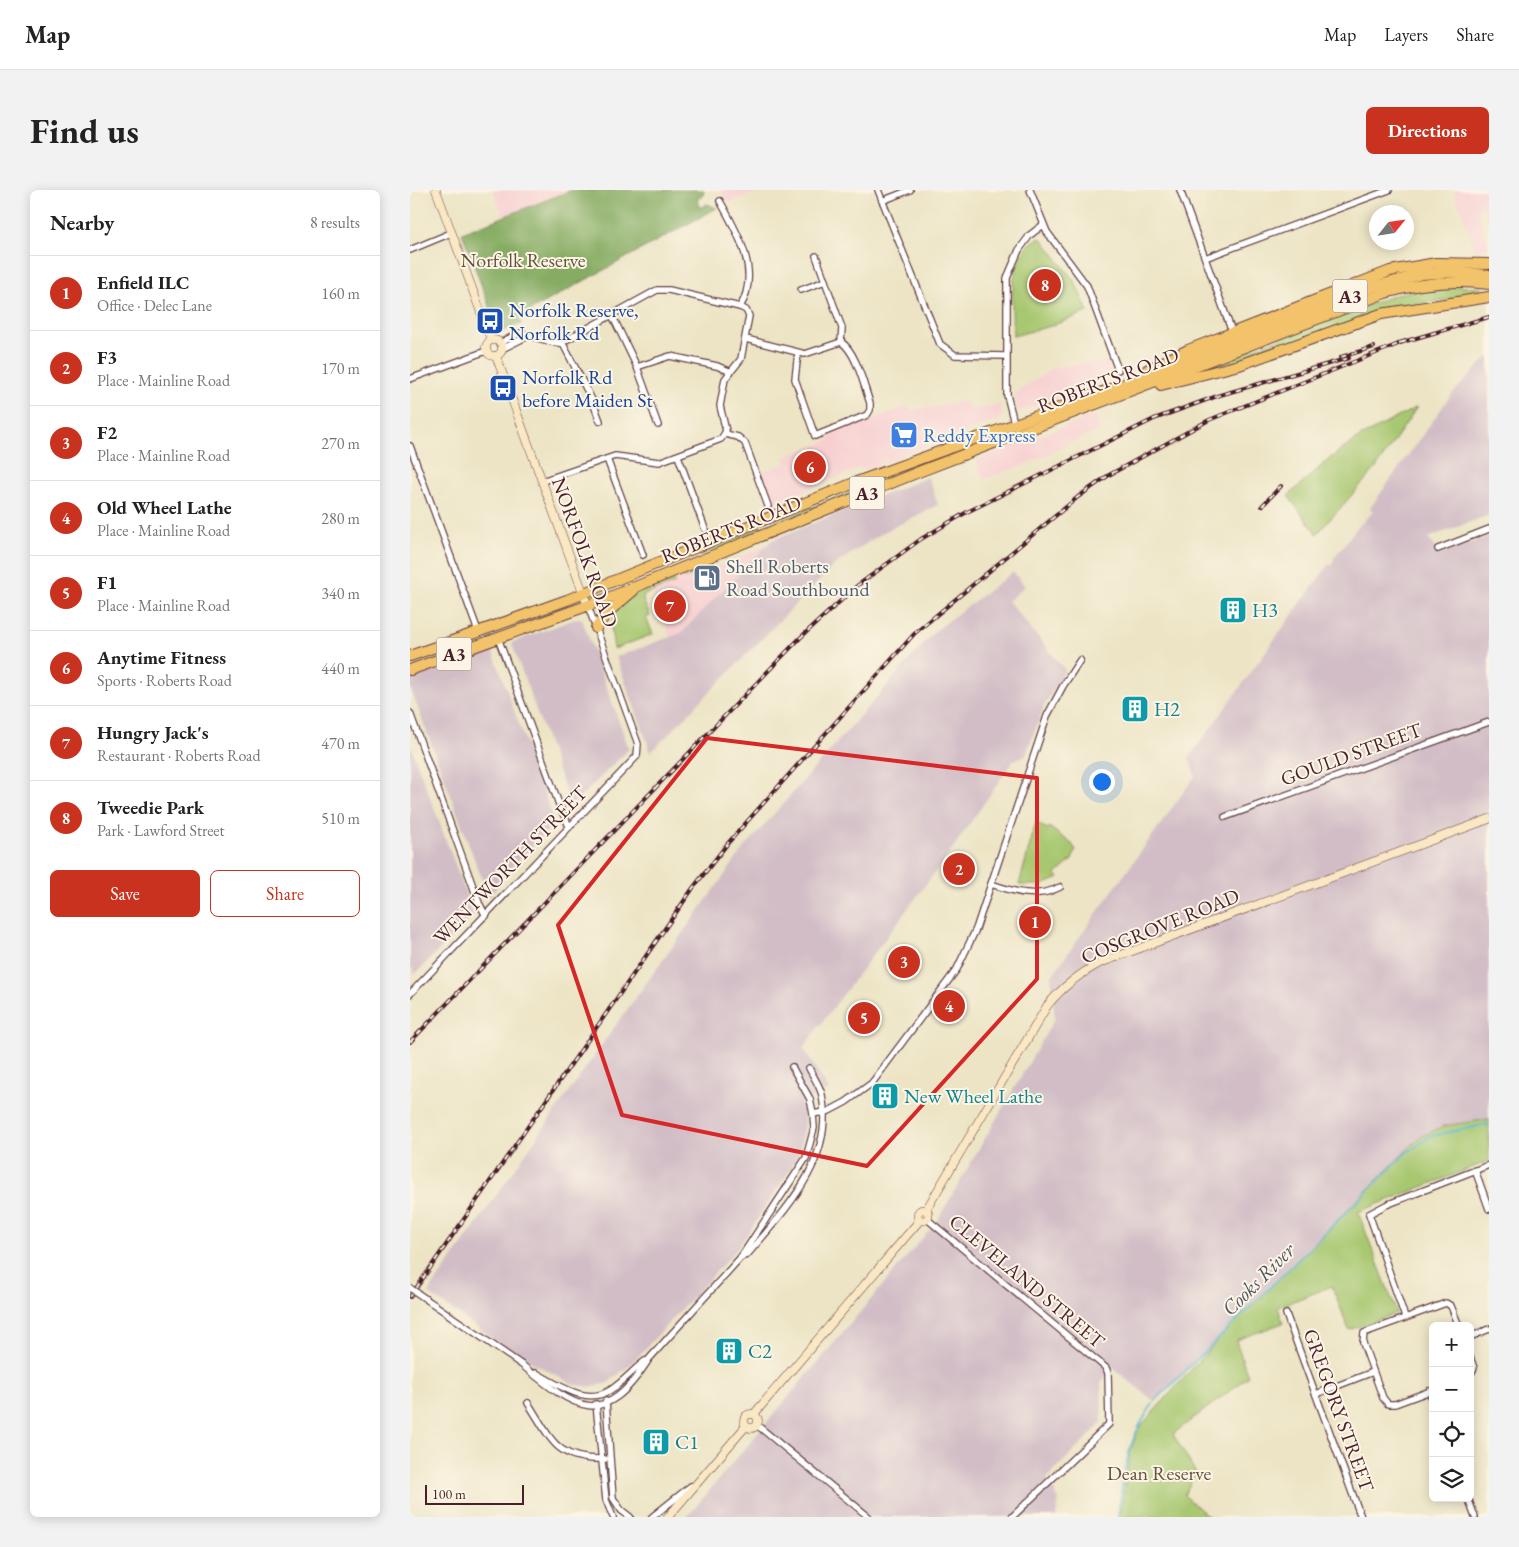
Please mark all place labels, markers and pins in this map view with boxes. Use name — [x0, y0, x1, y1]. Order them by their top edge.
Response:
pin: 8 — [1029, 266, 1061, 304]
place label: Norfolk Reserve, Norfolk Rd — [509, 297, 639, 346]
bus stop icon: Norfolk Reserve, Norfolk Rd — [475, 306, 505, 336]
place label: Norfolk Rd before Maiden St — [522, 364, 654, 413]
bus stop icon: Norfolk Rd before Maiden St — [488, 373, 518, 403]
supermarket icon: Reddy Express — [889, 420, 919, 450]
place label: Reddy Express — [923, 422, 1036, 448]
pin: 6 — [794, 448, 826, 486]
place label: Shell Roberts Road Southbound — [726, 553, 870, 602]
fuel station icon: Shell Roberts Road Southbound — [692, 563, 722, 593]
pin: 7 — [654, 587, 686, 625]
building icon: H3 — [1218, 595, 1248, 625]
place label: H3 — [1252, 597, 1278, 623]
building icon: H2 — [1120, 694, 1150, 724]
place label: H2 — [1154, 696, 1180, 722]
pin: 2 — [943, 850, 975, 888]
pin: 1 — [1019, 903, 1051, 941]
pin: 3 — [888, 943, 920, 981]
pin: 4 — [933, 987, 965, 1025]
pin: 5 — [848, 999, 880, 1037]
building icon: New Wheel Lathe — [870, 1081, 900, 1111]
place label: New Wheel Lathe — [904, 1083, 1042, 1109]
building icon: C2 — [714, 1336, 744, 1366]
place label: C2 — [748, 1338, 772, 1364]
building icon: C1 — [641, 1427, 671, 1457]
place label: C1 — [675, 1429, 699, 1455]

